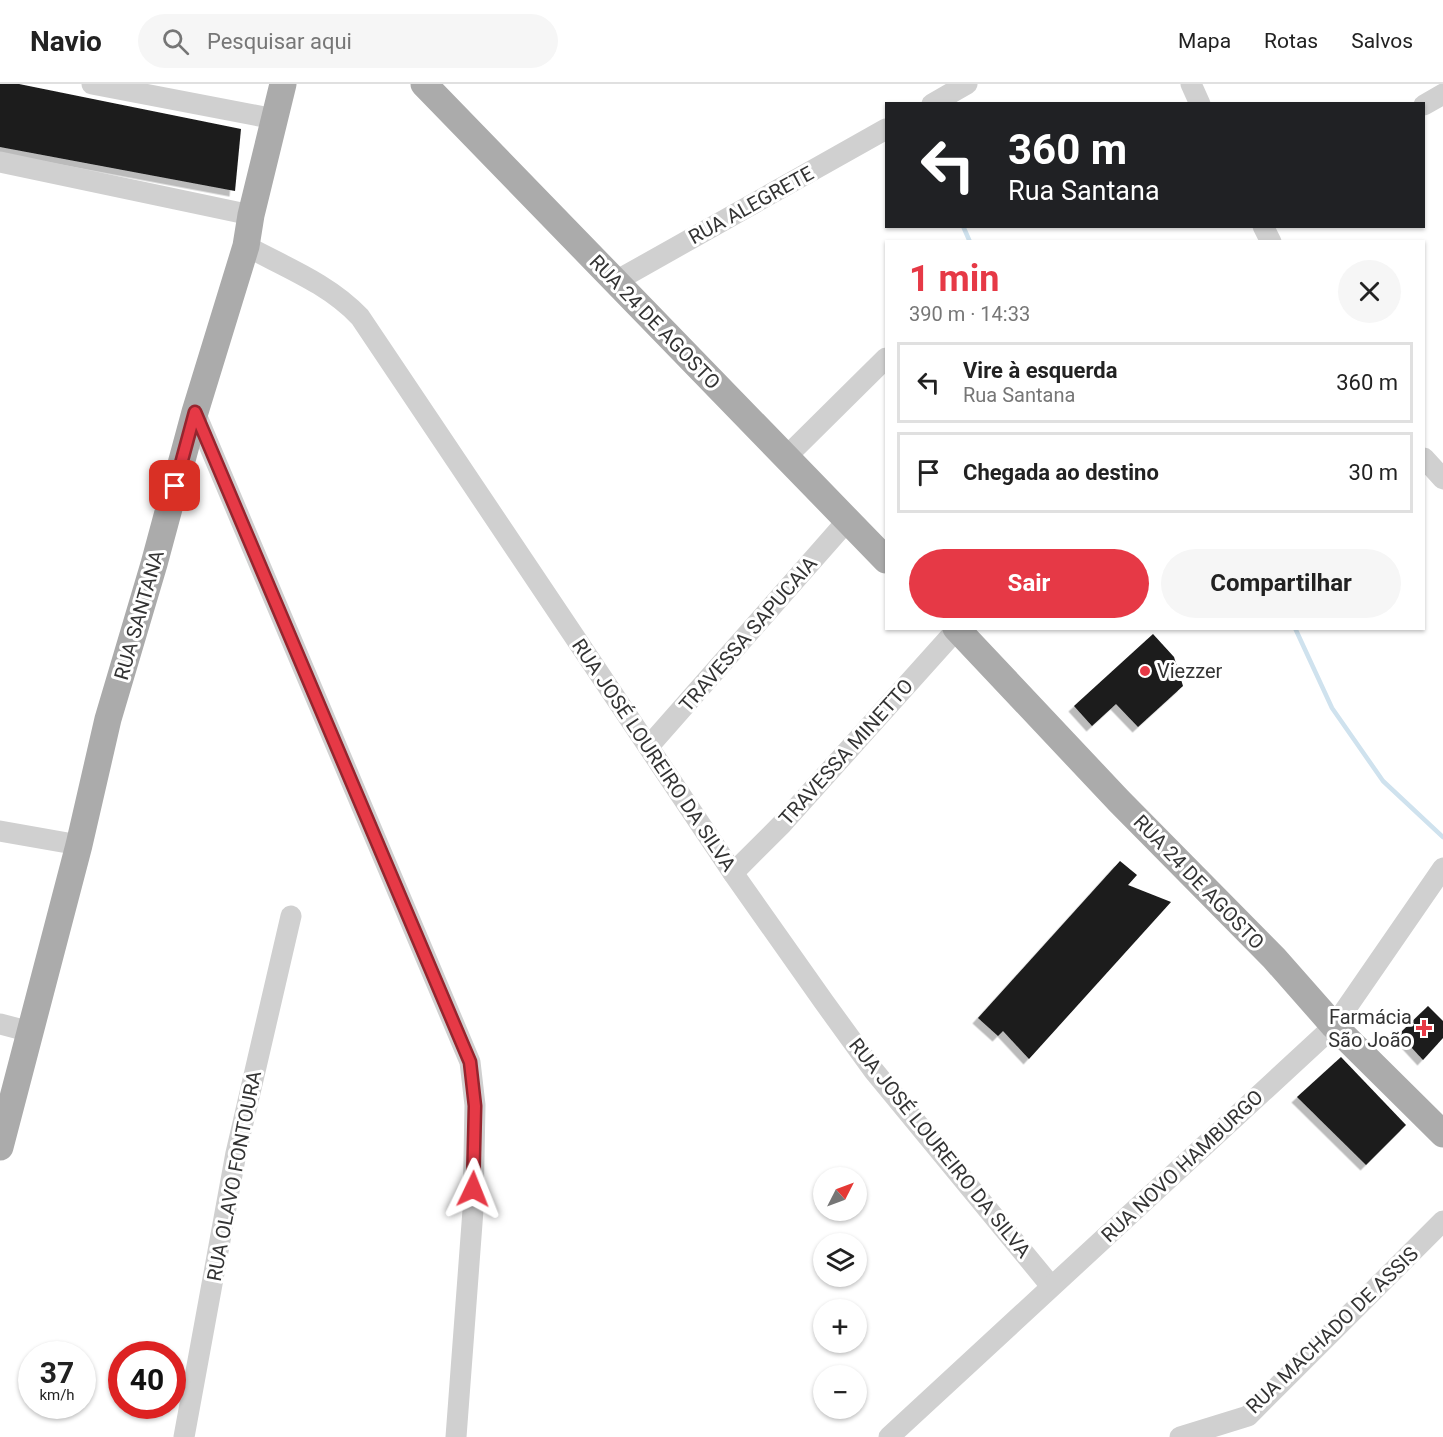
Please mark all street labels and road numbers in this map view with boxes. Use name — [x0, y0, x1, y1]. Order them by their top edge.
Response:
street label: RUA ALEGRETE — [684, 161, 818, 249]
street label: RUA 24 DE AGOSTO — [585, 250, 725, 394]
street label: RUA SANTANA — [109, 547, 169, 683]
street label: TRAVESSA SAPUCAIA — [674, 552, 822, 716]
street label: RUA JOSÉ LOUREIRO DA SILVA — [567, 634, 741, 876]
street label: TRAVESSA MINETTO — [774, 674, 918, 830]
street label: RUA 24 DE AGOSTO — [1129, 810, 1269, 954]
street label: RUA JOSÉ LOUREIRO DA SILVA — [844, 1033, 1036, 1263]
street label: RUA OLAVO FONTOURA — [202, 1069, 266, 1283]
street label: RUA NOVO HAMBURGO — [1096, 1085, 1268, 1247]
street label: RUA MACHADO DE ASSIS — [1241, 1242, 1423, 1418]

